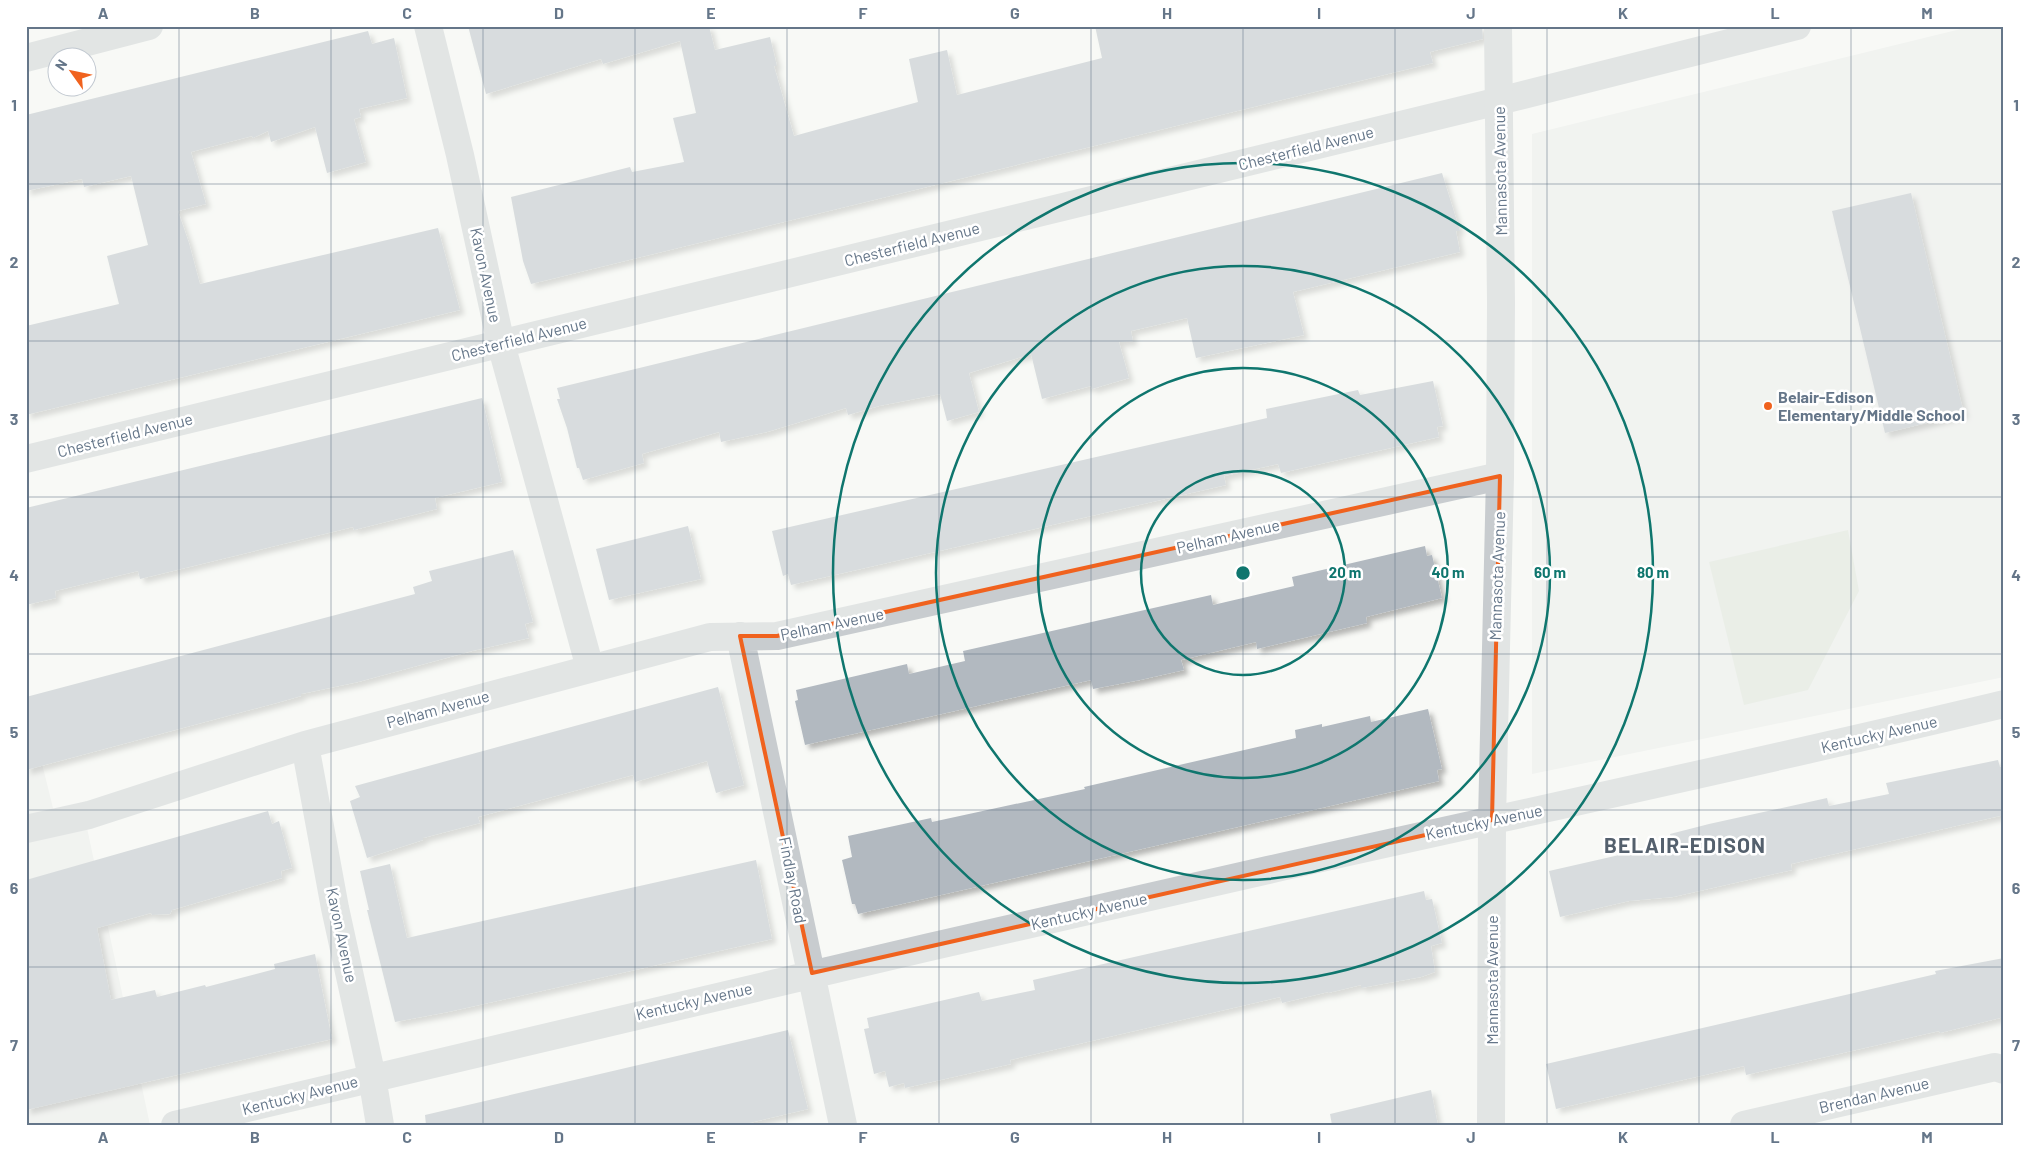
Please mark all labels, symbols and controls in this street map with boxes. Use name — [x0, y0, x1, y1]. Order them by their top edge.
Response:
text: A — [98, 3, 109, 22]
text: B — [250, 3, 260, 22]
text: C — [402, 3, 412, 22]
text: D — [554, 3, 564, 22]
text: E — [706, 3, 716, 22]
text: F — [859, 3, 868, 22]
text: G — [1010, 3, 1020, 22]
text: H — [1162, 3, 1172, 22]
text: I — [1317, 3, 1321, 22]
text: J — [1466, 3, 1476, 22]
text: K — [1618, 3, 1628, 22]
text: L — [1770, 3, 1780, 22]
text: M — [1921, 3, 1933, 22]
north arrow — [48, 48, 98, 98]
text: N — [51, 56, 70, 73]
text: 1 — [11, 95, 17, 114]
text: 1 — [2013, 95, 2019, 114]
street label: Mannasota Avenue — [1489, 106, 1510, 236]
street label: Chesterfield Avenue — [1236, 121, 1376, 174]
street label: Chesterfield Avenue — [842, 217, 982, 270]
street label: Kavon Avenue — [467, 226, 506, 324]
text: 2 — [10, 252, 19, 271]
text: 2 — [2012, 252, 2021, 271]
street label: Chesterfield Avenue — [449, 312, 589, 365]
place label: Belair-Edison Elementary/Middle School — [1778, 387, 1965, 424]
marker: Belair-Edison Elementary/Middle School — [1762, 400, 1774, 412]
street label: Chesterfield Avenue — [55, 408, 195, 461]
text: 3 — [10, 409, 18, 428]
text: 3 — [2012, 409, 2020, 428]
street label: Mannasota Avenue — [1485, 511, 1508, 641]
street label: Pelham Avenue — [1174, 514, 1281, 557]
text: 20 m — [1329, 563, 1361, 581]
text: 40 m — [1431, 563, 1465, 581]
text: 60 m — [1534, 563, 1566, 581]
text: 80 m — [1637, 563, 1669, 581]
centre of rings — [1234, 564, 1252, 582]
text: 4 — [9, 565, 19, 584]
text: 4 — [2011, 565, 2021, 584]
street label: Pelham Avenue — [778, 603, 885, 644]
street label: Pelham Avenue — [384, 686, 491, 731]
street label: Kentucky Avenue — [1819, 711, 1939, 756]
text: 5 — [10, 722, 19, 741]
text: 5 — [2012, 722, 2021, 741]
street label: Kentucky Avenue — [1424, 800, 1544, 843]
district label: BELAIR-EDISON — [1604, 832, 1766, 857]
street label: Findlay Road — [776, 835, 811, 925]
text: 6 — [10, 878, 19, 897]
text: 6 — [2012, 878, 2021, 897]
street label: Kavon Avenue — [323, 886, 362, 984]
street label: Kentucky Avenue — [1029, 888, 1149, 933]
street label: Mannasota Avenue — [1482, 915, 1501, 1045]
street label: Kentucky Avenue — [634, 978, 754, 1023]
text: 7 — [10, 1035, 18, 1054]
text: 7 — [2012, 1035, 2020, 1054]
street label: Kentucky Avenue — [240, 1071, 360, 1118]
street label: Brendan Avenue — [1817, 1073, 1931, 1116]
text: A — [98, 1127, 109, 1146]
text: B — [250, 1127, 260, 1146]
text: C — [402, 1127, 412, 1146]
text: D — [554, 1127, 564, 1146]
text: E — [706, 1127, 716, 1146]
text: F — [859, 1127, 868, 1146]
text: G — [1010, 1127, 1020, 1146]
text: H — [1162, 1127, 1172, 1146]
text: I — [1317, 1127, 1321, 1146]
text: J — [1466, 1127, 1476, 1146]
text: K — [1618, 1127, 1628, 1146]
text: L — [1770, 1127, 1780, 1146]
text: M — [1921, 1127, 1933, 1146]

